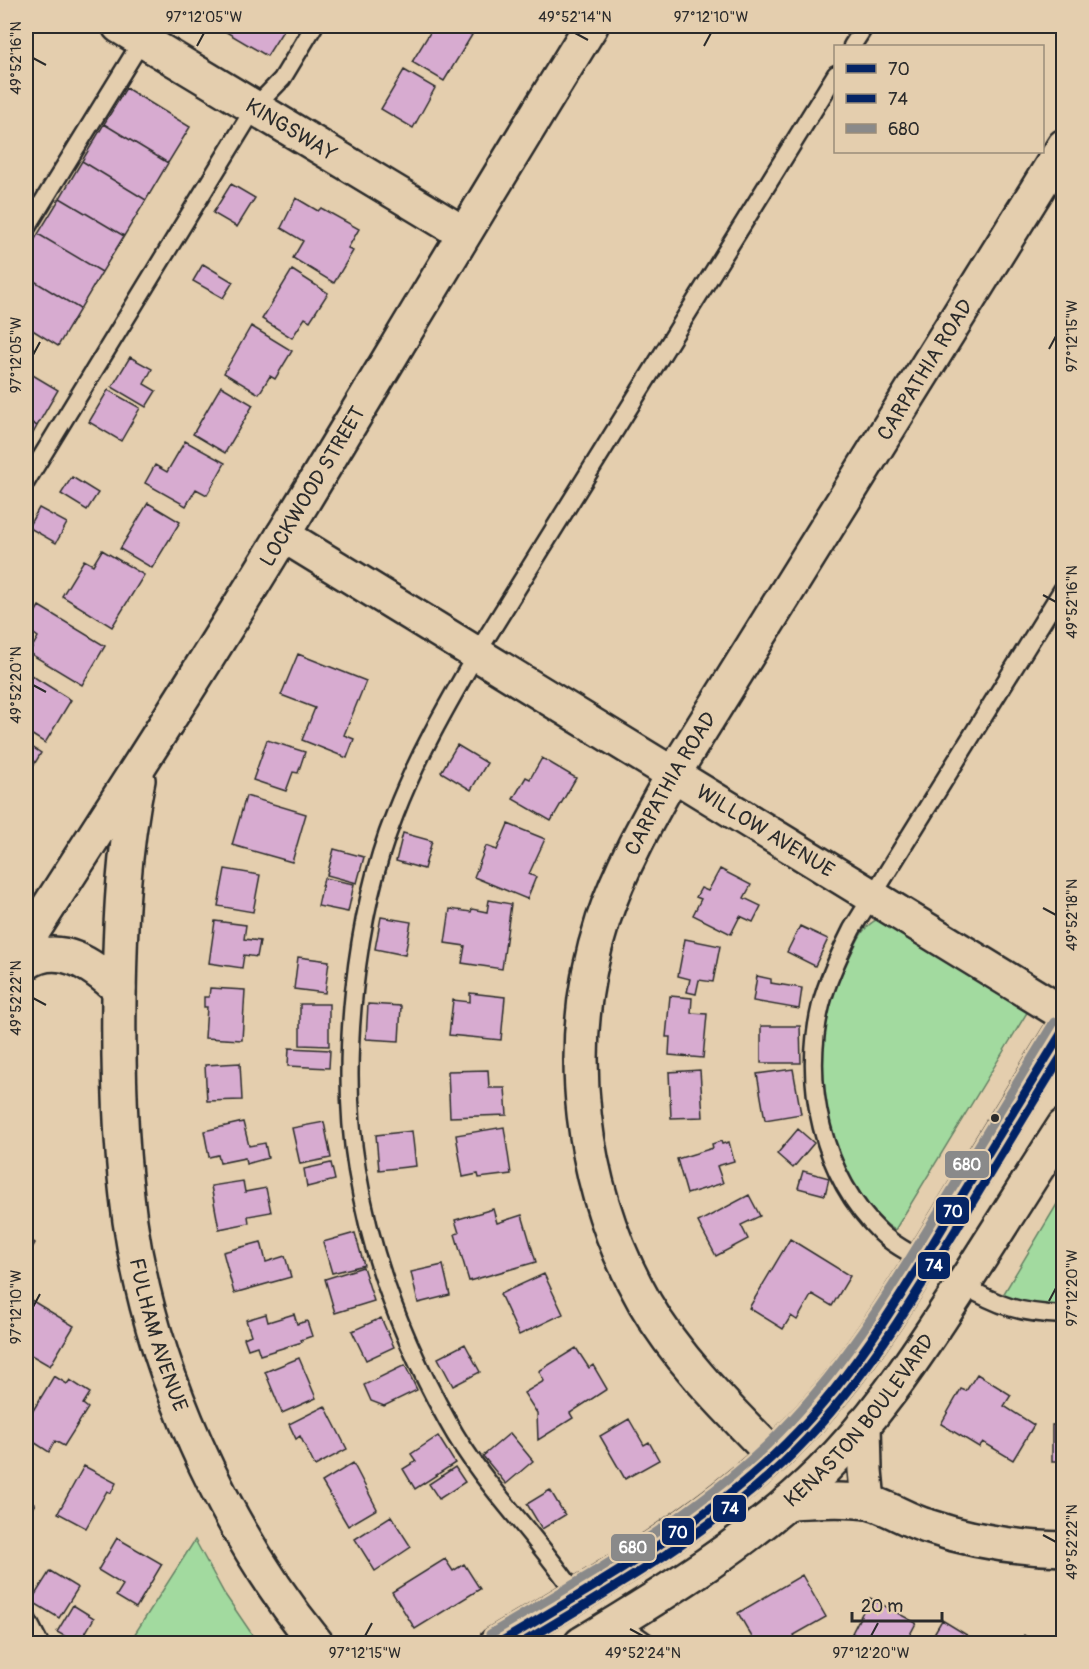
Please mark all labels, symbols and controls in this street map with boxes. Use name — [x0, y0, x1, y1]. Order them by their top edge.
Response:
text: 97°12'05"W — [166, 8, 243, 27]
text: 49°52'14"N — [538, 8, 612, 27]
text: 97°12'10"W — [674, 8, 748, 27]
text: 49°52'16"N — [7, 21, 26, 95]
legend — [834, 45, 1044, 153]
text: 70 — [888, 58, 910, 81]
text: 74 — [888, 88, 909, 111]
street label: KINGSWAY — [241, 92, 342, 167]
text: 680 — [888, 118, 920, 141]
street label: CARPATHIA ROAD — [871, 294, 979, 445]
text: 97°12'15"W — [1063, 300, 1082, 372]
text: 97°12'05"W — [7, 316, 26, 393]
street label: LOCKWOOD STREET — [253, 401, 371, 572]
text: 49°52'16"N — [1063, 565, 1082, 639]
text: 49°52'20"N — [7, 646, 26, 724]
street label: CARPATHIA ROAD — [618, 707, 722, 860]
street label: WILLOW AVENUE — [691, 778, 840, 884]
text: 49°52'18"N — [1063, 879, 1082, 951]
text: 49°52'22"N — [7, 960, 26, 1036]
unlabelled marker — [989, 1112, 1001, 1124]
line badge: 680 — [944, 1150, 990, 1179]
text: 680 — [953, 1155, 981, 1175]
line badge: 70 — [935, 1196, 970, 1225]
text: 70 — [943, 1202, 963, 1222]
text: 97°12'20"W — [1063, 1249, 1082, 1326]
line badge: 74 — [917, 1251, 951, 1280]
street label: FULHAM AVENUE — [123, 1256, 194, 1415]
text: 74 — [925, 1256, 944, 1276]
text: 97°12'10"W — [7, 1270, 26, 1344]
street label: KENASTON BOULEVARD — [778, 1329, 940, 1513]
line badge: 74 — [712, 1494, 747, 1523]
text: 74 — [721, 1499, 740, 1519]
text: 49°52'22"N — [1063, 1504, 1082, 1580]
line badge: 70 — [661, 1517, 695, 1546]
text: 70 — [668, 1523, 688, 1543]
line badge: 680 — [610, 1533, 656, 1562]
text: 680 — [619, 1538, 647, 1558]
scale bar — [852, 1585, 942, 1623]
text: 20 m — [861, 1595, 903, 1618]
text: 97°12'15"W — [329, 1644, 401, 1663]
text: 49°52'24"N — [605, 1644, 681, 1663]
text: 97°12'20"W — [833, 1644, 910, 1663]

